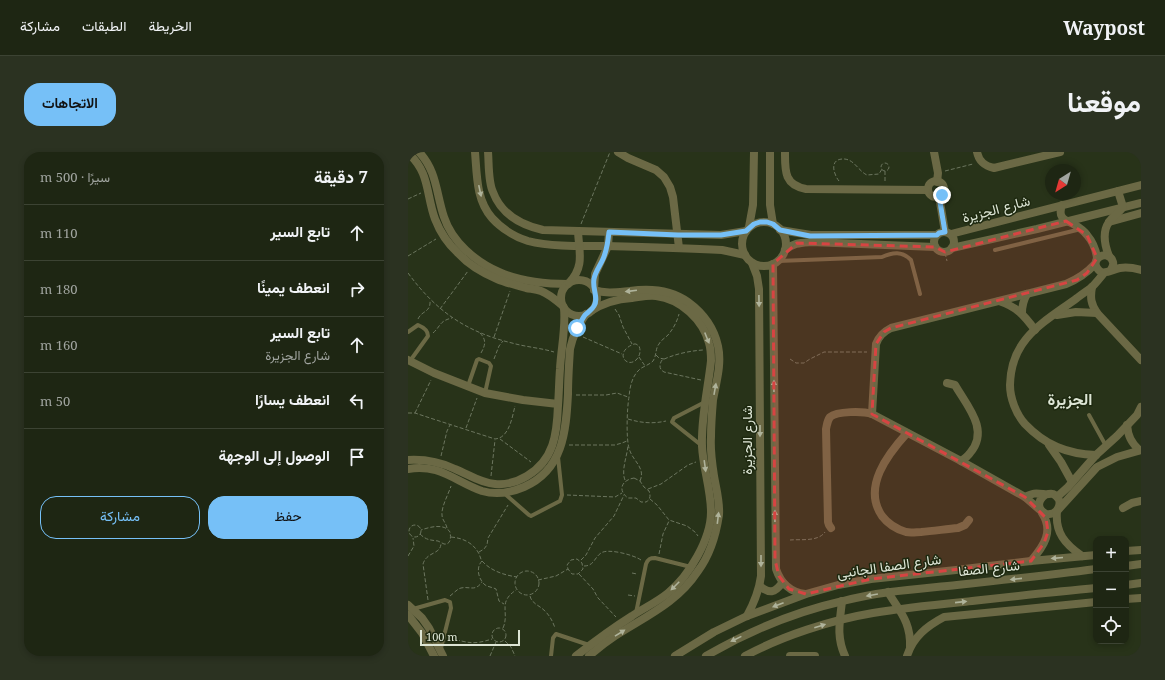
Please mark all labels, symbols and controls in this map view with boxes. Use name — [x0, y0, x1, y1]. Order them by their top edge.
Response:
text: Waypost — [1063, 15, 1145, 41]
text: مشاركة — [20, 16, 60, 35]
text: الطبقات — [82, 16, 126, 35]
text: الخريطة — [148, 16, 192, 35]
text: موقعنا — [1067, 82, 1141, 120]
button: الاتجاهات — [24, 83, 116, 126]
north arrow — [1045, 164, 1081, 200]
text: 7 دقيقة — [314, 165, 368, 188]
text: سيرًا · 500 m — [40, 168, 110, 186]
one-way arrow — [477, 184, 483, 197]
route end — [933, 186, 951, 204]
street label: شارع الجزيرة — [960, 190, 1033, 229]
text: تابع السير — [270, 221, 330, 241]
icon: ahead — [346, 222, 368, 244]
text: 110 m — [40, 224, 78, 242]
text: انعطف يمينًا — [257, 277, 330, 297]
icon: right — [346, 278, 368, 300]
text: 180 m — [40, 280, 78, 298]
one-way arrow — [625, 287, 637, 294]
one-way arrow — [756, 295, 762, 308]
route start — [568, 319, 586, 337]
text: تابع السير — [270, 322, 330, 342]
one-way arrow — [705, 332, 711, 344]
icon: ahead — [346, 334, 368, 356]
text: 160 m — [40, 336, 78, 354]
text: شارع الجزيرة — [265, 346, 330, 364]
one-way arrow — [771, 379, 777, 392]
one-way arrow — [713, 383, 719, 395]
district label: الجزيرة — [1048, 388, 1092, 410]
text: انعطف يسارًا — [255, 389, 330, 409]
icon: left — [346, 390, 368, 412]
text: 50 m — [40, 392, 70, 410]
street label: شارع الجزيرة — [737, 405, 758, 475]
one-way arrow — [757, 425, 763, 438]
text: الوصول إلى الوجهة — [219, 445, 330, 465]
icon: arrive — [346, 446, 368, 468]
one-way arrow — [702, 460, 708, 472]
button: مشاركة — [40, 496, 200, 539]
button: حفظ — [208, 496, 368, 539]
one-way arrow — [772, 509, 778, 522]
one-way arrow — [715, 512, 721, 524]
map controls — [1093, 536, 1129, 644]
button: + — [1093, 536, 1129, 572]
street label: شارع الصفا الجانبى — [836, 549, 943, 584]
one-way arrow — [758, 555, 764, 568]
street label: شارع الصفا — [957, 555, 1021, 582]
one-way arrow — [1051, 555, 1063, 562]
button: − — [1093, 572, 1129, 608]
one-way arrow — [1009, 575, 1022, 582]
one-way arrow — [670, 581, 680, 591]
one-way arrow — [866, 592, 879, 598]
one-way arrow — [955, 599, 967, 605]
one-way arrow — [772, 602, 784, 608]
button: locate — [1093, 608, 1129, 644]
one-way arrow — [814, 623, 826, 629]
scale bar — [420, 628, 520, 647]
text: 100 m — [426, 629, 458, 644]
one-way arrow — [615, 629, 625, 637]
one-way arrow — [730, 636, 742, 642]

